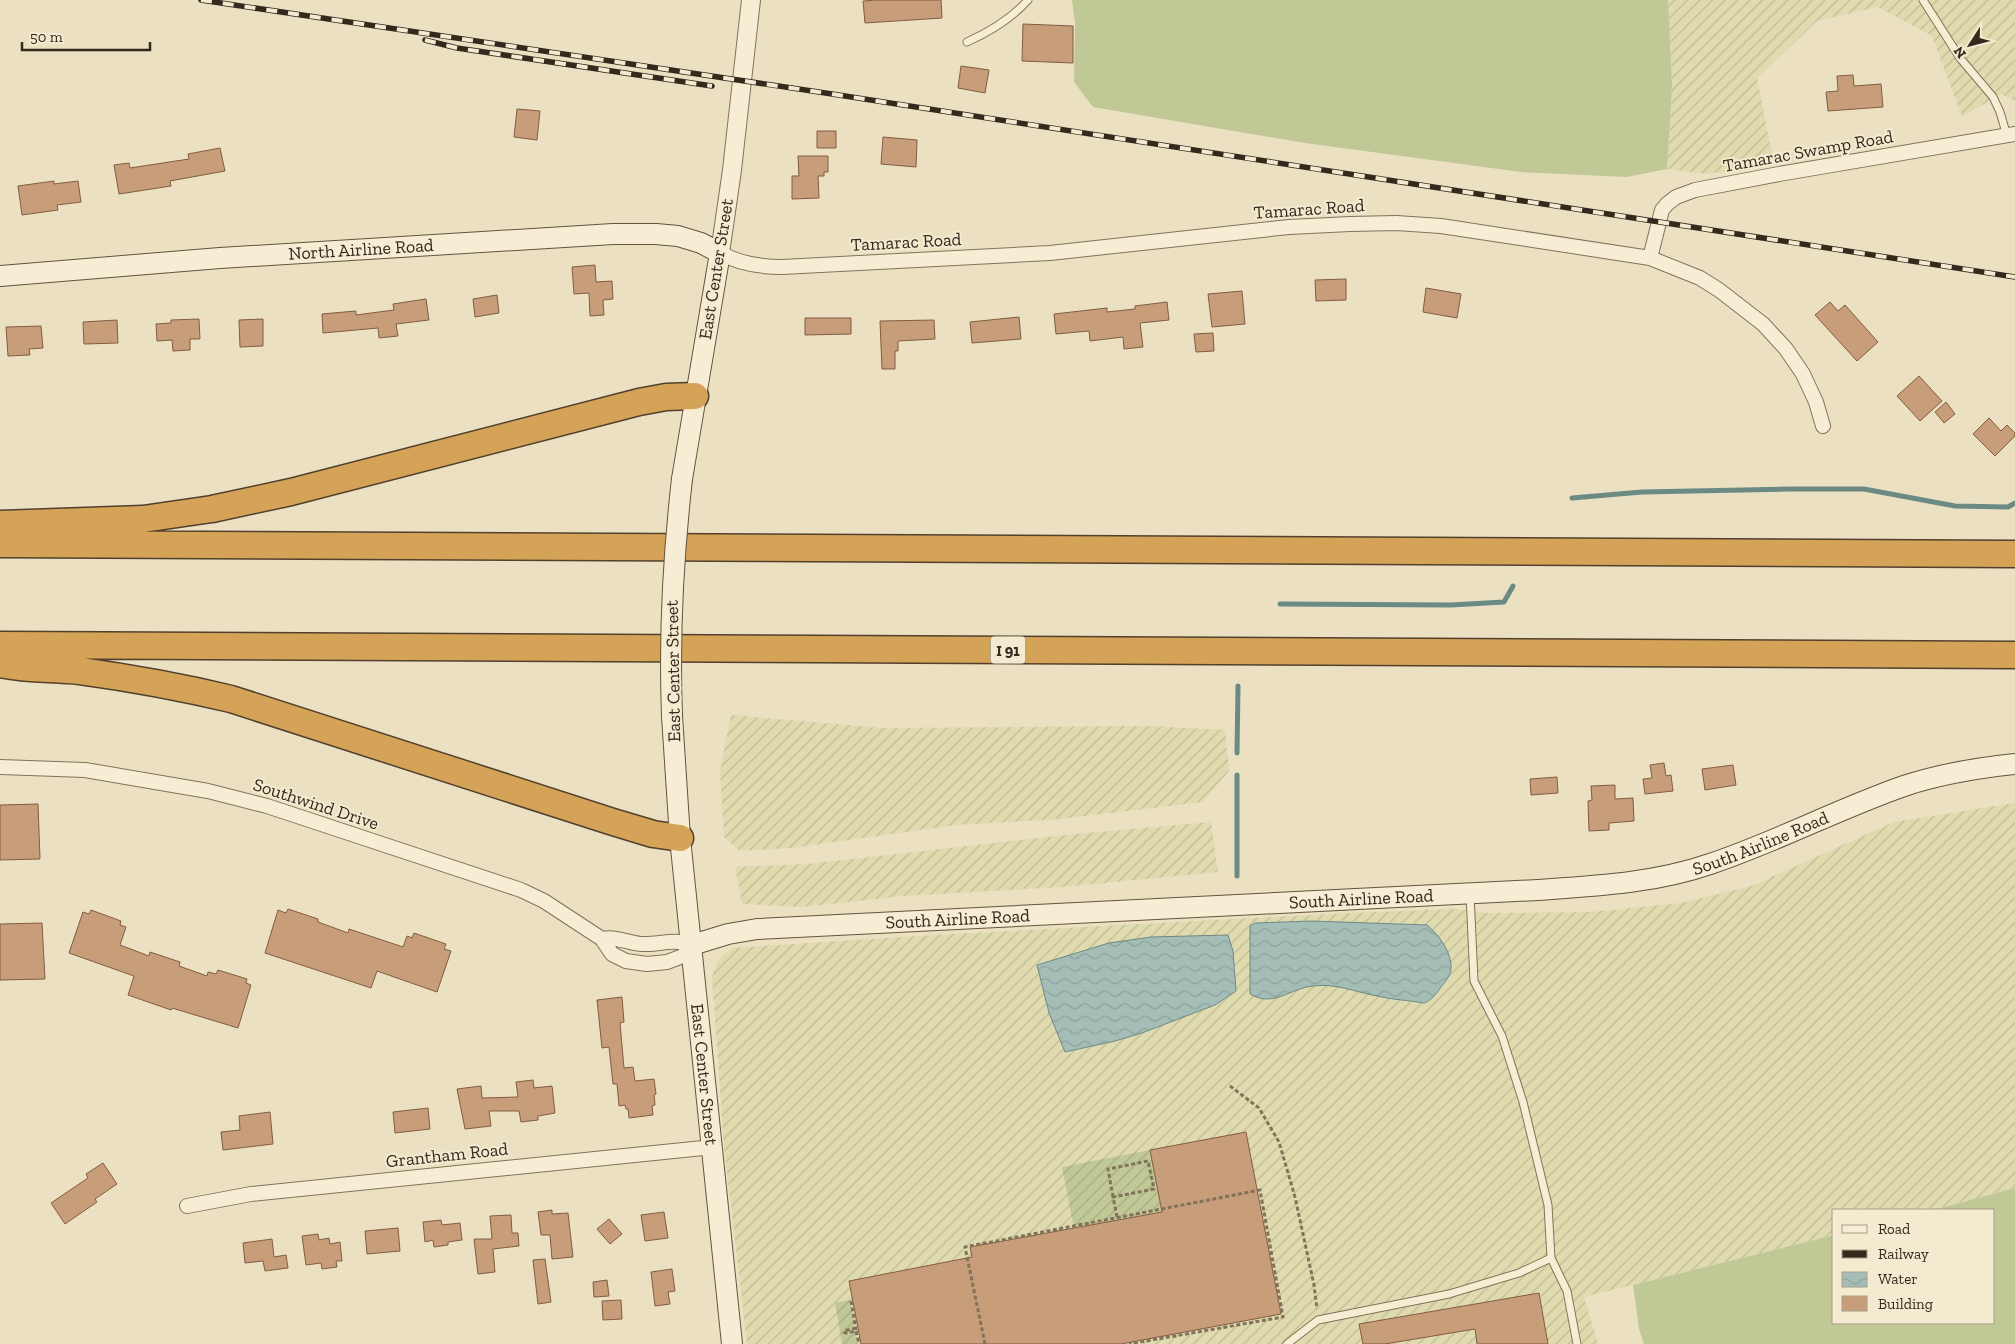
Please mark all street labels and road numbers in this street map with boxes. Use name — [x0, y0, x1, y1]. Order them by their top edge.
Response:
street label: Tamarac Swamp Road — [1721, 125, 1895, 177]
street label: Tamarac Road — [1253, 194, 1365, 224]
street label: East Center Street — [694, 197, 738, 341]
street label: Tamarac Road — [850, 228, 962, 256]
street label: North Airline Road — [288, 234, 434, 265]
street label: East Center Street — [661, 599, 685, 742]
road number: I 91 — [990, 636, 1026, 664]
street label: Southwind Drive — [250, 773, 382, 835]
street label: South Airline Road — [1690, 806, 1832, 880]
street label: South Airline Road — [1288, 884, 1434, 913]
street label: South Airline Road — [885, 904, 1031, 934]
street label: East Center Street — [686, 1003, 723, 1147]
street label: Grantham Road — [385, 1138, 509, 1172]

